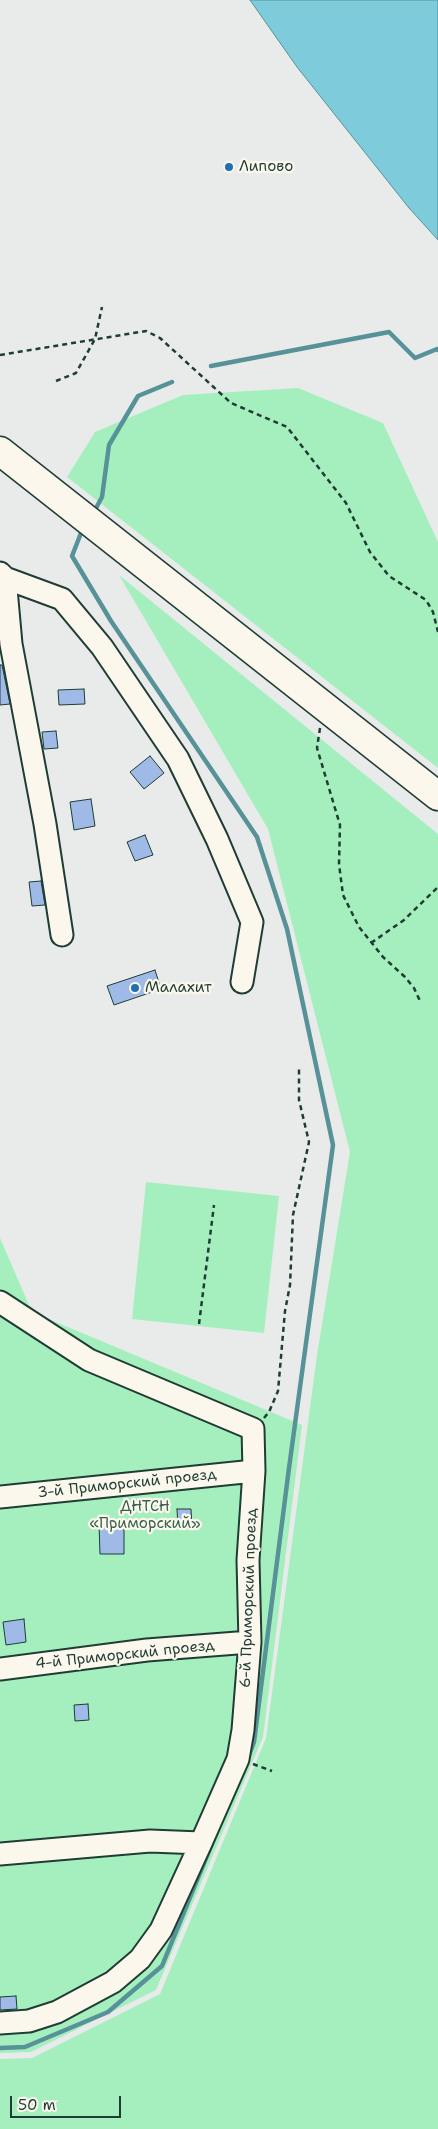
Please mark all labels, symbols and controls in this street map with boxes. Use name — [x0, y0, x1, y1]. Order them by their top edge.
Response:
place label: Липово — [239, 158, 293, 176]
marker: Липово — [223, 161, 235, 173]
place label: Малахит — [145, 979, 212, 997]
marker: Малахит — [129, 982, 141, 994]
street label: 3-й Приморский проезд — [37, 1466, 217, 1502]
park label: ДНТСН «Приморский» — [90, 1498, 200, 1533]
street label: 6-й Приморский проезд — [237, 1508, 261, 1688]
street label: 4-й Приморский проезд — [35, 1637, 215, 1673]
scale bar — [12, 2086, 124, 2118]
text: 50 m — [18, 2095, 56, 2115]

